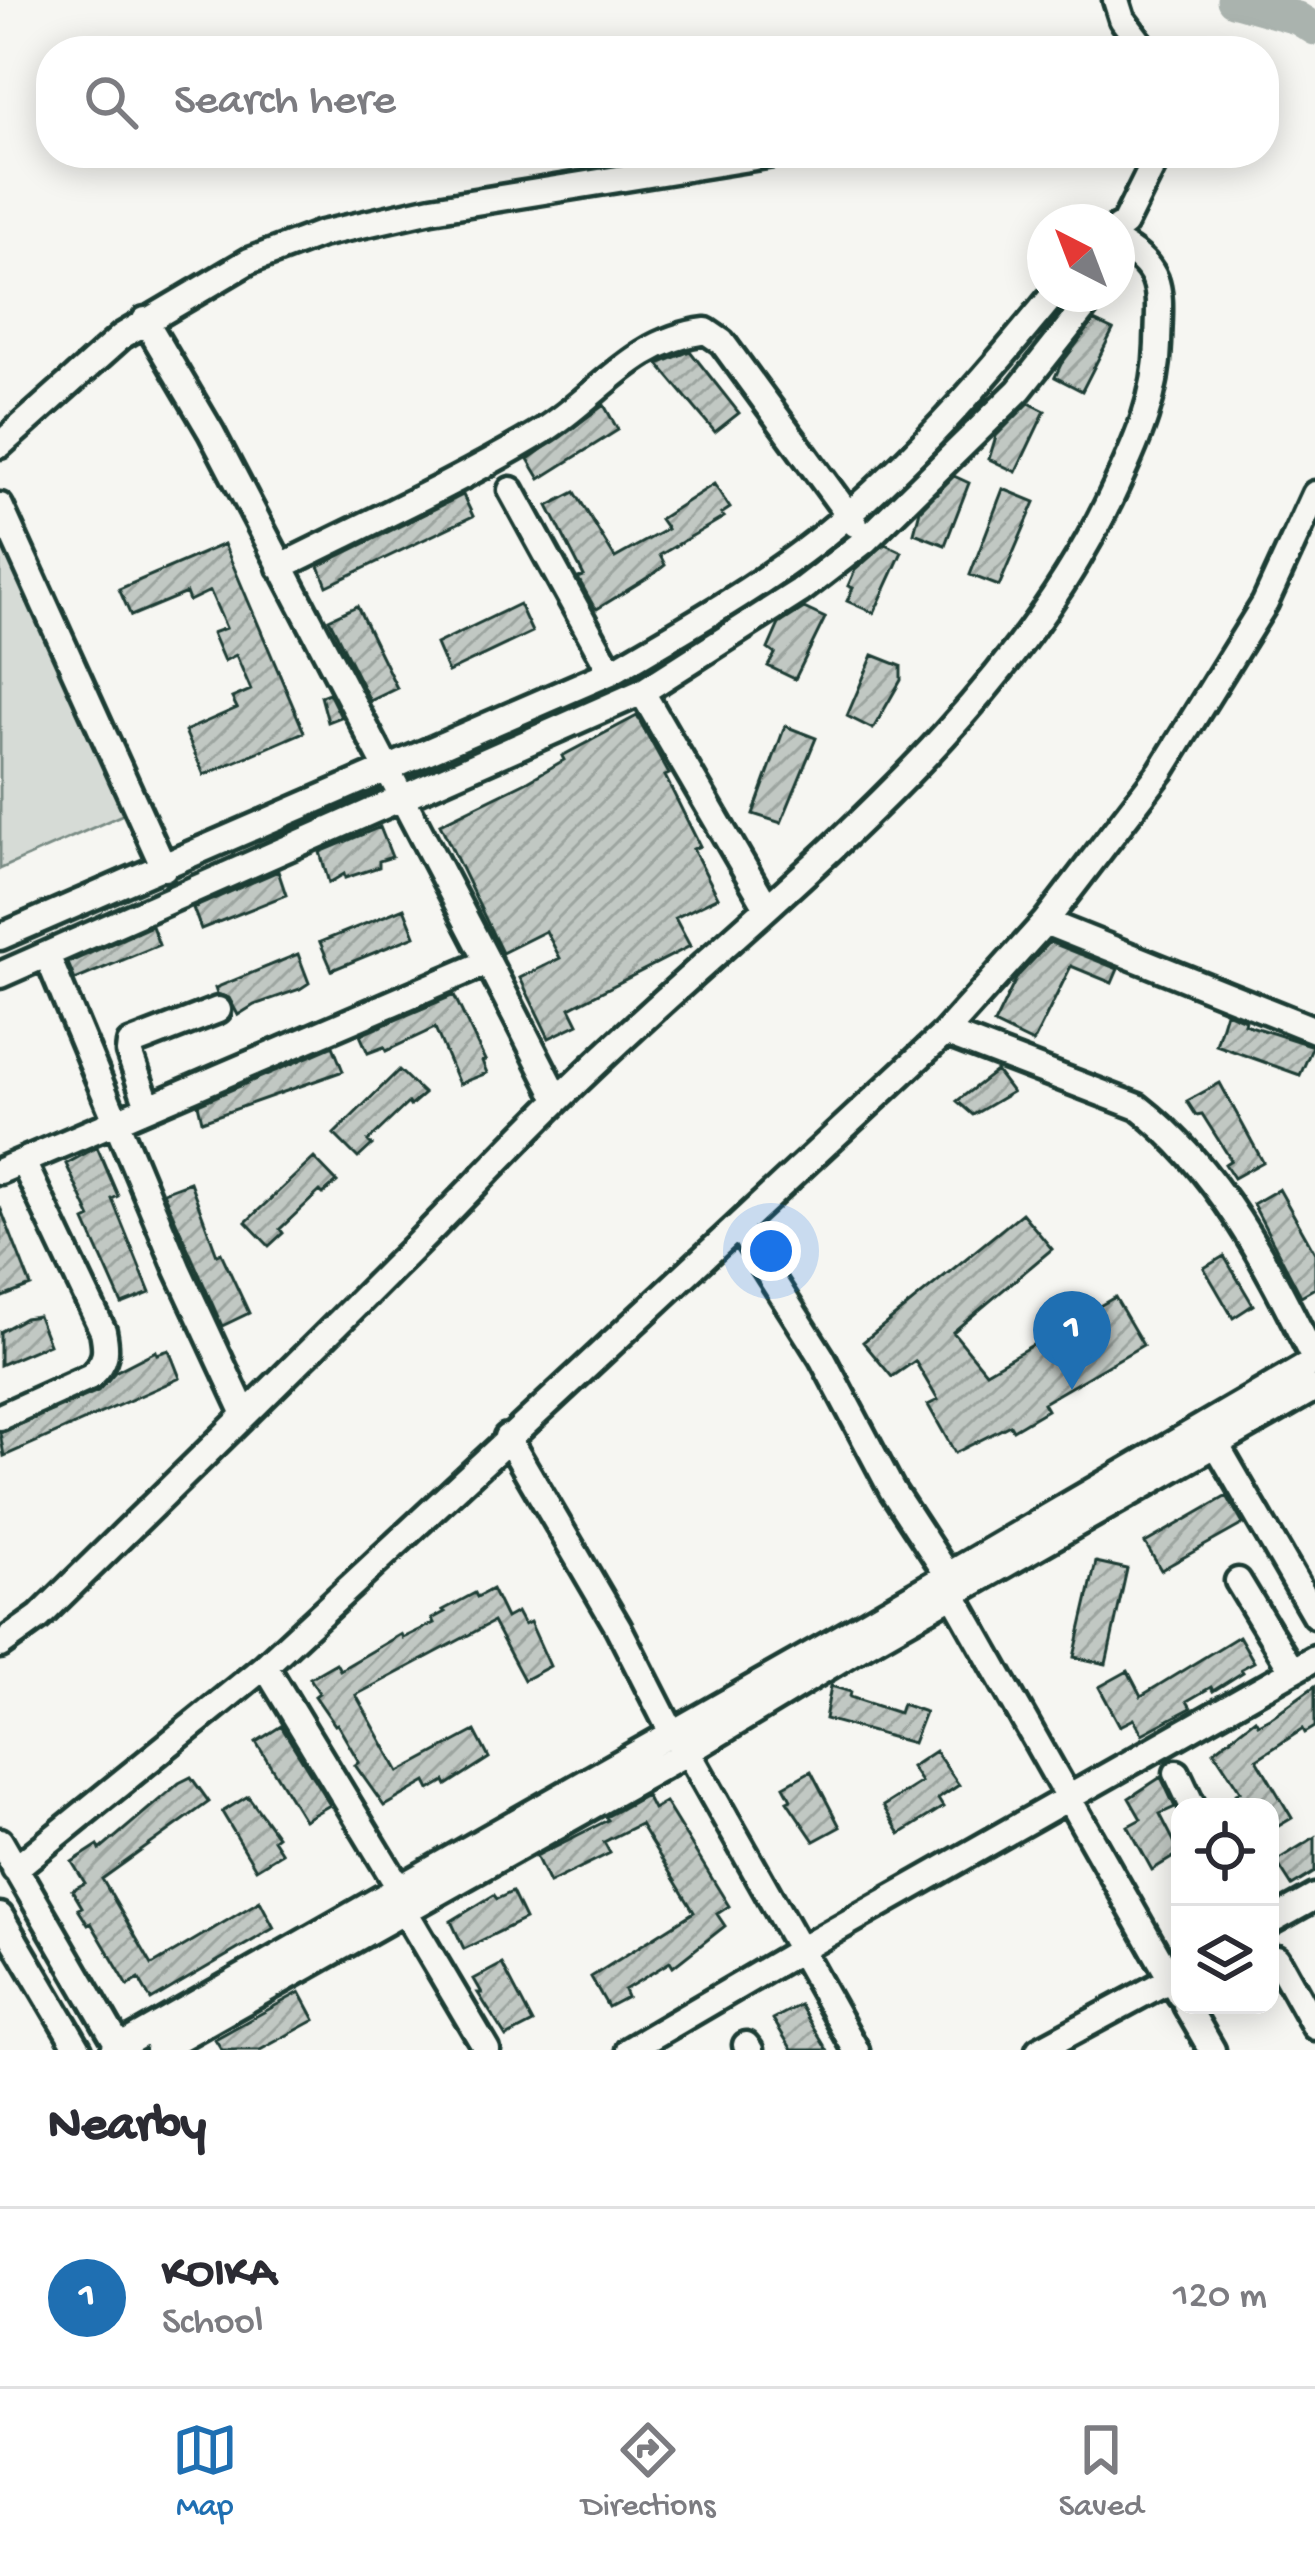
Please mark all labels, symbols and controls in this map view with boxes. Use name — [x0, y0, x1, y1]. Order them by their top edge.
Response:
search box — [36, 36, 1279, 168]
icon: search — [78, 69, 144, 135]
text: Search here — [174, 76, 396, 129]
north arrow — [1027, 204, 1135, 312]
your location — [741, 1221, 801, 1281]
pin: 1 — [1033, 1291, 1111, 1390]
map controls — [1171, 1798, 1279, 2014]
button: locate — [1171, 1798, 1279, 1906]
button: layers — [1171, 1906, 1279, 2014]
text: Nearby — [48, 2098, 206, 2158]
text: KOIKA — [162, 2248, 276, 2301]
text: 1 — [79, 2275, 95, 2321]
text: 120 m — [1173, 2275, 1267, 2321]
text: School — [162, 2301, 263, 2347]
tab: Map — [172, 2417, 238, 2527]
tab: Directions — [581, 2417, 715, 2527]
tab: Saved — [1059, 2417, 1143, 2527]

